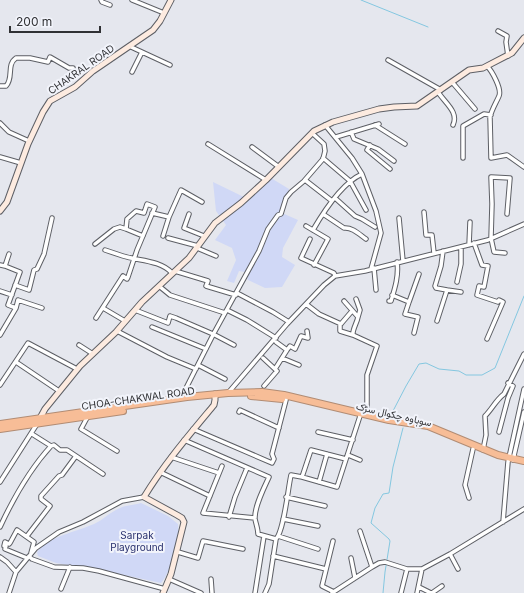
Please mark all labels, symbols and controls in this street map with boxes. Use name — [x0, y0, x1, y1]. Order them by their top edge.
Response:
scale bar — [10, 8, 100, 34]
text: 200 m — [16, 14, 52, 29]
street label: CHAKRAL ROAD — [46, 42, 116, 96]
street label: CHOA-CHAKWAL ROAD — [81, 384, 195, 412]
street label: سوہاوہ چکوال سڑک — [355, 399, 433, 431]
park label: Sarpak Playground — [110, 529, 164, 553]

